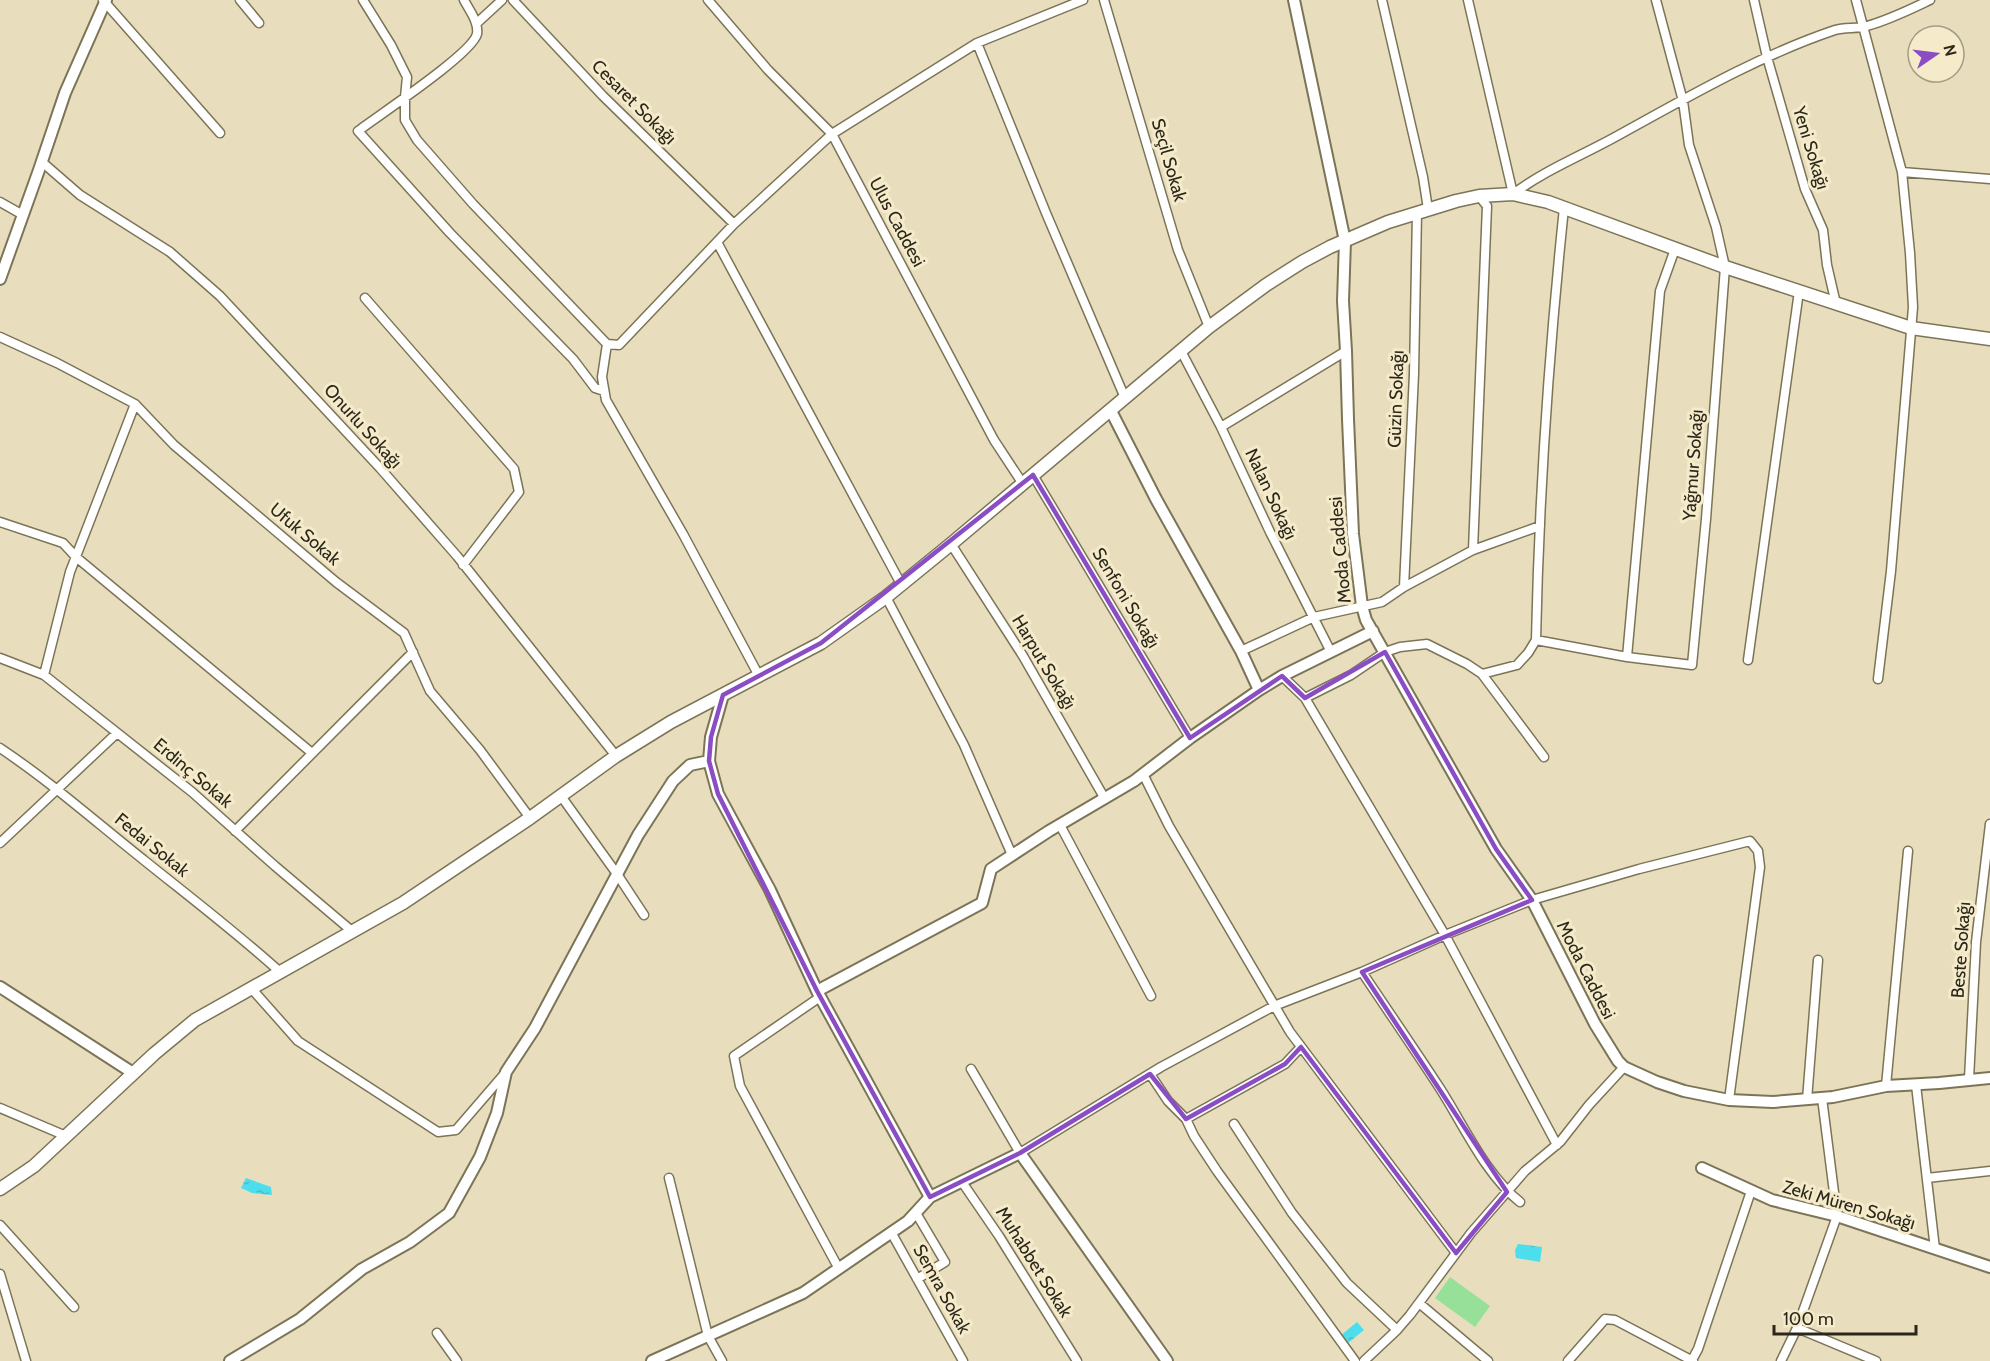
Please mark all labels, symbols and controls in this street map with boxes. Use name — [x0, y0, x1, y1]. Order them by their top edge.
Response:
north arrow — [1906, 24, 1966, 84]
text: N — [1939, 43, 1961, 58]
street label: Cesaret Sokağı — [587, 55, 681, 149]
street label: Yeni Sokağı — [1788, 103, 1834, 192]
street label: Seçil Sokak — [1147, 116, 1192, 205]
street label: Ulus Caddesi — [864, 173, 930, 271]
street label: Güzin Sokağı — [1383, 350, 1409, 448]
street label: Onurlu Sokağı — [319, 379, 407, 473]
street label: Yağmur Sokağı — [1678, 409, 1708, 522]
street label: Nalan Sokağı — [1240, 445, 1302, 543]
street label: Moda Caddesi — [1324, 496, 1356, 604]
street label: Ufuk Sokak — [265, 498, 346, 571]
street label: Senfoni Sokağı — [1087, 544, 1165, 652]
street label: Harput Sokağı — [1007, 611, 1081, 713]
street label: Erdinç Sokak — [149, 734, 238, 813]
street label: Fedai Sokak — [110, 808, 194, 882]
street label: Beste Sokağı — [1947, 901, 1975, 999]
street label: Moda Caddesi — [1552, 917, 1620, 1023]
street label: Zeki Müren Sokağı — [1780, 1176, 1918, 1234]
street label: Muhabbet Sokak — [991, 1202, 1077, 1322]
street label: Semra Sokak — [908, 1240, 976, 1338]
scale bar — [1774, 1298, 1916, 1336]
text: 100 m — [1783, 1308, 1834, 1330]

